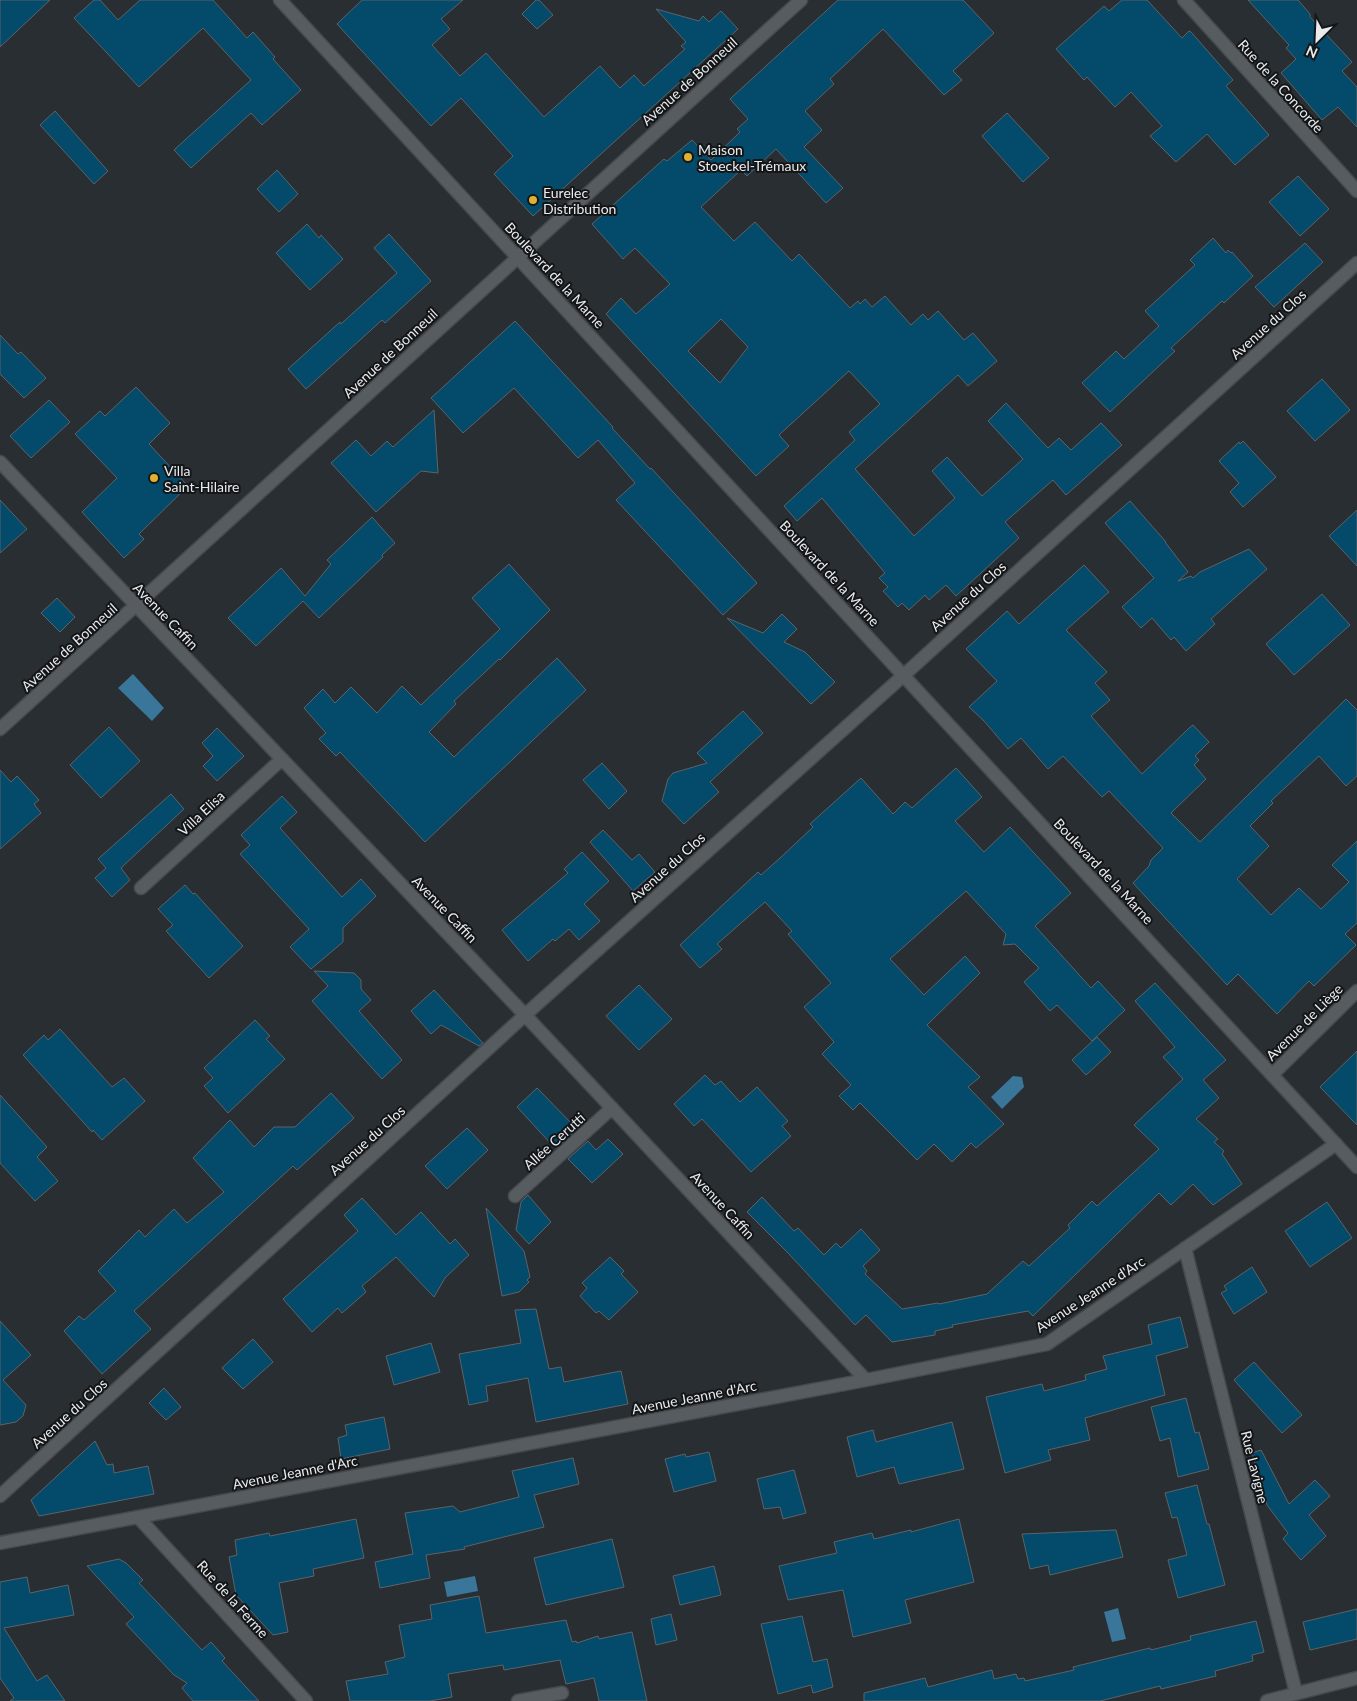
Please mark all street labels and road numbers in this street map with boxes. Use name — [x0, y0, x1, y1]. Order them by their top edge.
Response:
street label: Avenue de Bonneuil — [638, 33, 740, 129]
street label: Rue de la Concorde — [1235, 36, 1327, 136]
street label: Boulevard de la Marne — [502, 219, 608, 331]
street label: Avenue du Clos — [1227, 286, 1309, 362]
street label: Avenue de Bonneuil — [339, 305, 441, 401]
street label: Boulevard de la Marne — [777, 517, 883, 629]
street label: Avenue du Clos — [927, 558, 1009, 634]
street label: Avenue Caffin — [130, 579, 202, 653]
street label: Avenue de Bonneuil — [18, 599, 120, 695]
street label: Villa Elisa — [174, 787, 228, 839]
street label: Boulevard de la Marne — [1051, 815, 1157, 927]
street label: Avenue du Clos — [626, 829, 708, 905]
street label: Avenue Caffin — [409, 872, 481, 946]
street label: Avenue de Liège — [1262, 980, 1346, 1064]
street label: Avenue du Clos — [326, 1102, 408, 1178]
street label: Allée Cerutti — [520, 1109, 588, 1173]
street label: Avenue Caffin — [687, 1168, 759, 1242]
street label: Avenue Jeanne d'Arc — [1032, 1252, 1148, 1336]
street label: Avenue du Clos — [28, 1375, 110, 1451]
street label: Avenue Jeanne d'Arc — [630, 1376, 758, 1417]
street label: Rue Lavigne — [1238, 1429, 1272, 1505]
street label: Avenue Jeanne d'Arc — [231, 1451, 359, 1492]
street label: Rue de la Ferme — [194, 1557, 272, 1641]

